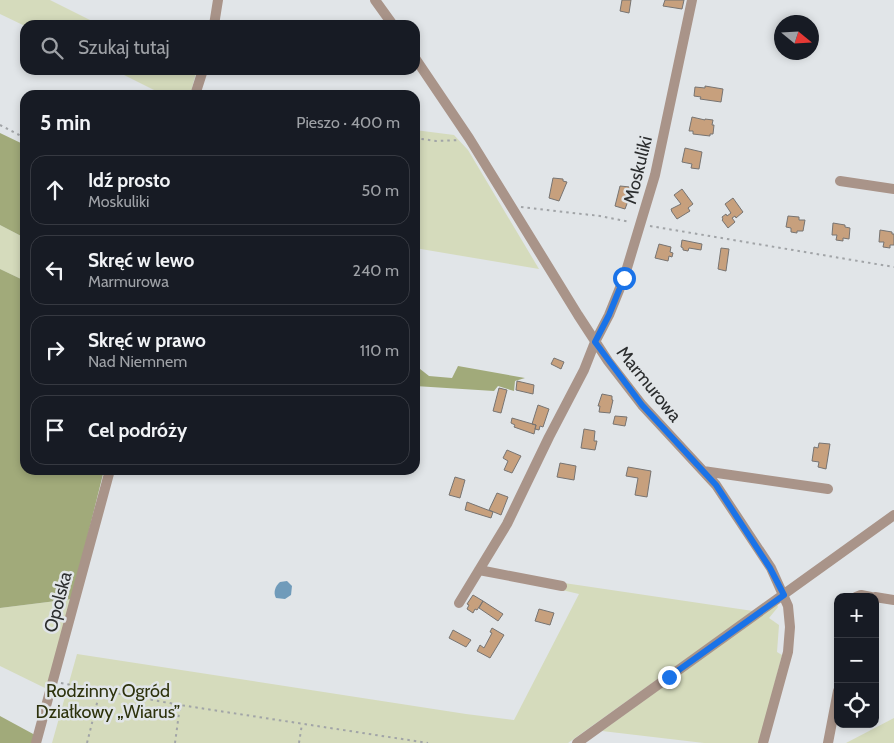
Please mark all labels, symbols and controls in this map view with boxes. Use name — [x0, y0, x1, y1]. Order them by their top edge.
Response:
north arrow — [774, 15, 819, 60]
search box — [20, 20, 420, 75]
icon: search — [38, 34, 66, 62]
text: Szukaj tutaj — [78, 36, 170, 59]
text: 5 min — [40, 110, 91, 135]
text: Pieszo · 400 m — [296, 113, 400, 132]
street label: Moskuliki — [619, 134, 657, 206]
text: Idź prosto — [88, 169, 170, 192]
icon: ahead — [41, 176, 69, 204]
text: 50 m — [362, 181, 399, 200]
text: Moskuliki — [88, 192, 150, 211]
text: Skręć w lewo — [88, 249, 194, 272]
icon: left — [41, 256, 69, 284]
text: 240 m — [353, 261, 399, 280]
route start — [613, 267, 636, 290]
text: Marmurowa — [88, 272, 169, 291]
text: Skręć w prawo — [88, 329, 206, 352]
icon: right — [41, 336, 69, 364]
text: 110 m — [360, 341, 399, 360]
street label: Marmurowa — [612, 342, 686, 427]
text: Nad Niemnem — [88, 352, 187, 371]
icon: arrive — [41, 416, 69, 444]
text: Cel podróży — [88, 419, 187, 442]
street label: Opolska — [39, 569, 77, 635]
map controls — [834, 593, 879, 728]
button: + — [834, 593, 879, 638]
button: − — [834, 638, 879, 683]
route end — [658, 666, 681, 689]
park label: Rodzinny Ogród Działkowy „Wiarus” — [36, 680, 180, 723]
button: locate — [834, 683, 879, 728]

